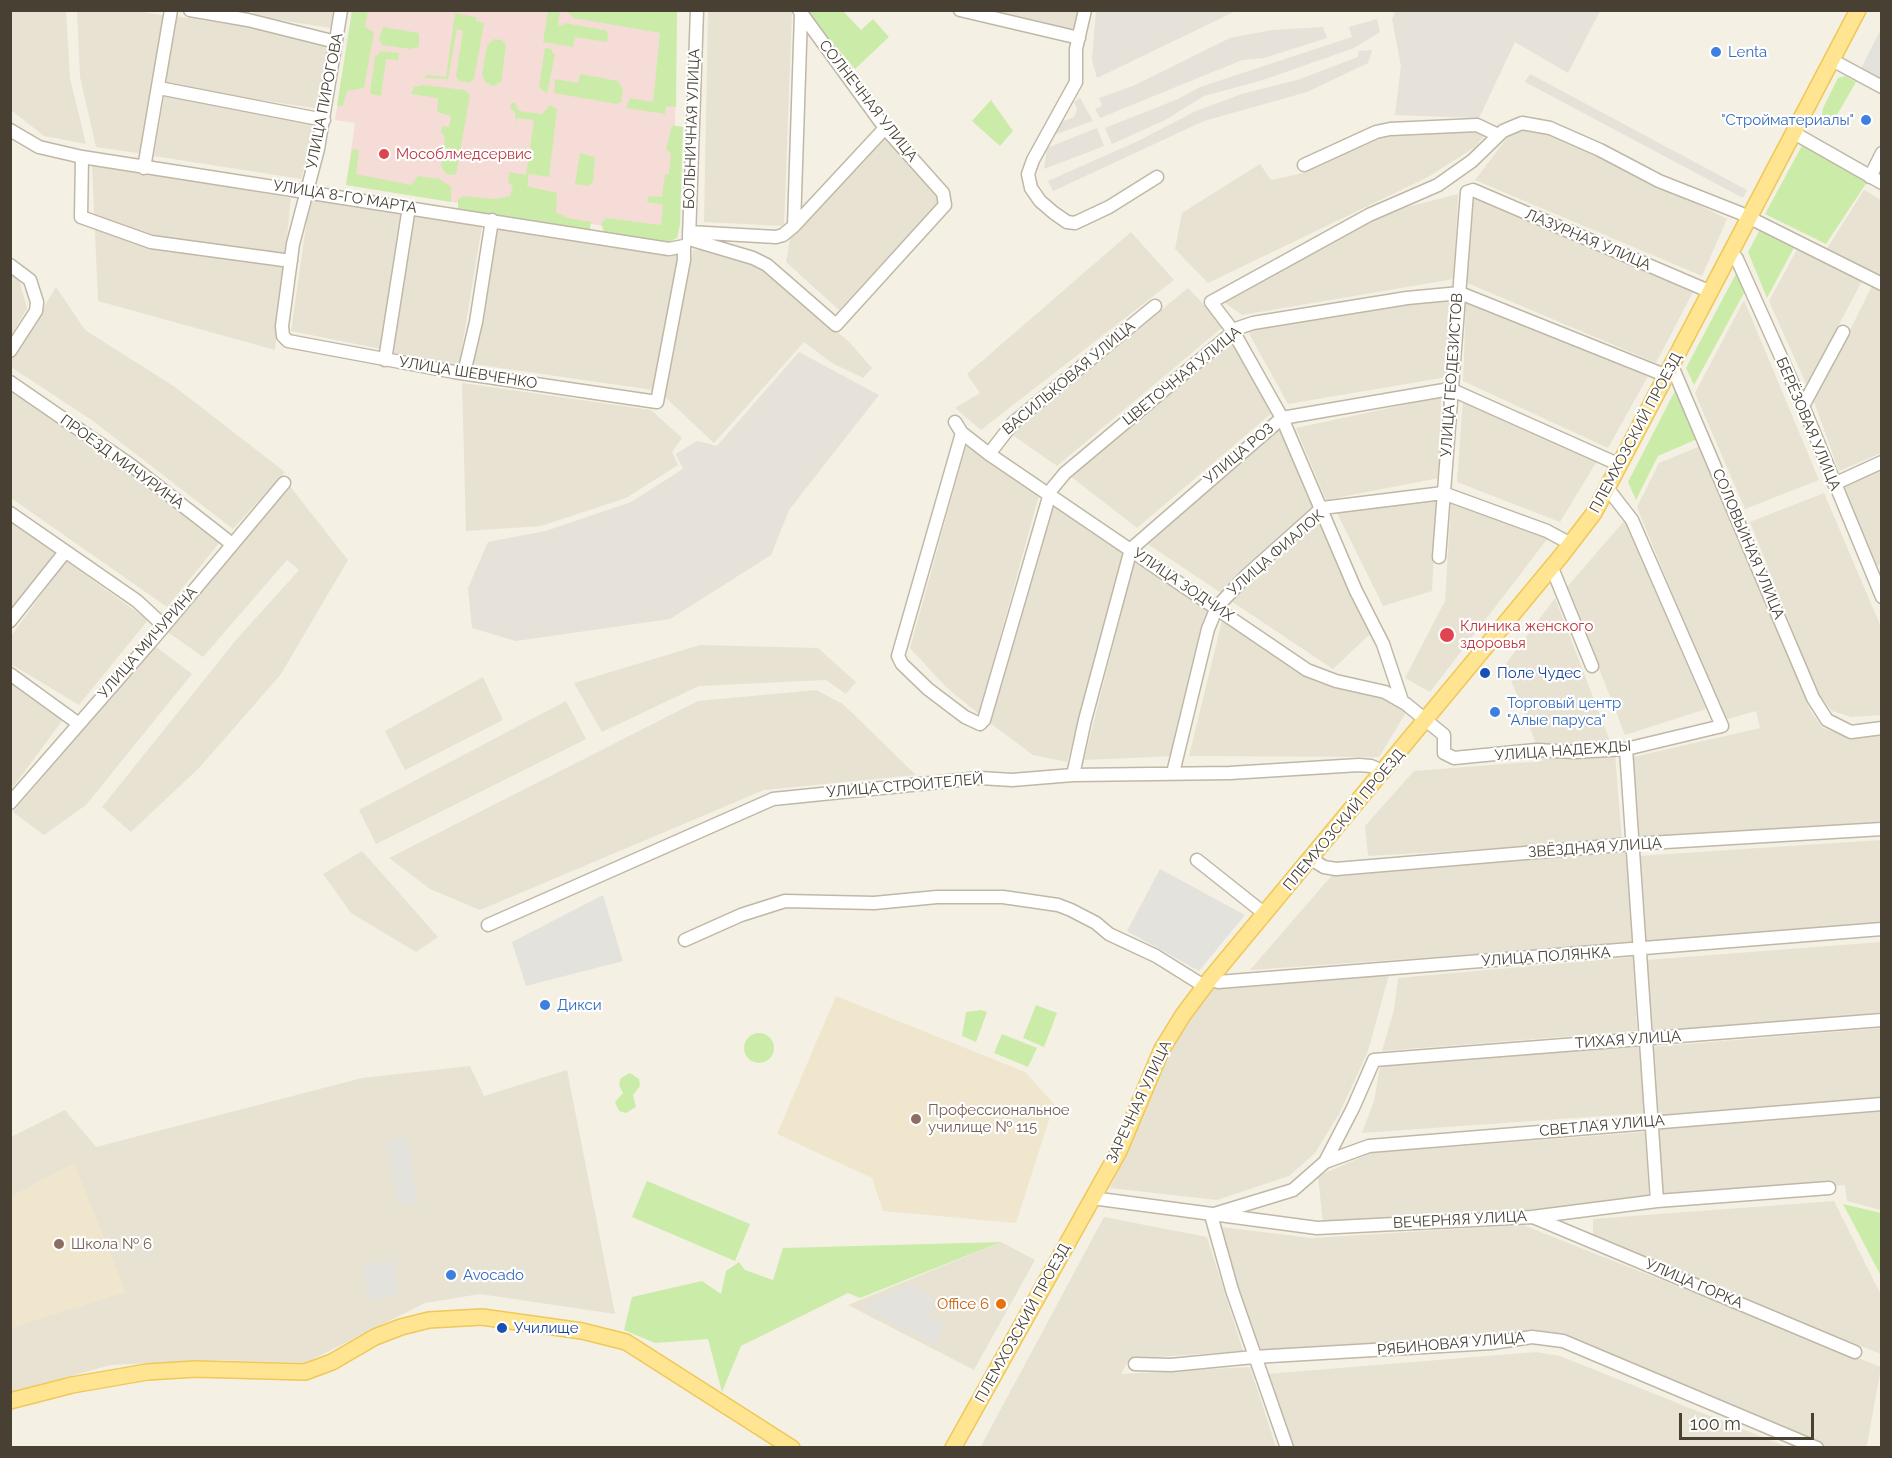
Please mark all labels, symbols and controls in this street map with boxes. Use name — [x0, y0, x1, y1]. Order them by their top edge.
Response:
street label: УЛИЦА ПИРОГОВА — [303, 31, 347, 171]
street label: СОЛНЕЧНАЯ УЛИЦА — [815, 37, 921, 165]
place label: Lenta — [1728, 43, 1767, 61]
marker: Lenta — [1709, 45, 1723, 59]
street label: БОЛЬНИЧНАЯ УЛИЦА — [680, 48, 704, 210]
place label: "Стройматериалы" — [1721, 111, 1854, 129]
marker: "Стройматериалы" — [1859, 113, 1873, 127]
place label: Мособлмедсервис — [396, 145, 532, 163]
marker: Мособлмедсервис — [377, 147, 391, 161]
street label: УЛИЦА 8-ГО МАРТА — [272, 177, 418, 217]
street label: ЛАЗУРНАЯ УЛИЦА — [1522, 205, 1654, 275]
street label: УЛИЦА ГЕОДЕЗИСТОВ — [1437, 292, 1467, 458]
street label: ВАСИЛЬКОВАЯ УЛИЦА — [999, 317, 1139, 439]
street label: ЦВЕТОЧНАЯ УЛИЦА — [1119, 323, 1245, 429]
street label: ПЛЕМХОЗСКИЙ ПРОЕЗД — [1586, 350, 1686, 516]
street label: УЛИЦА ШЕВЧЕНКО — [397, 353, 539, 393]
street label: БЕРЁЗОВАЯ УЛИЦА — [1772, 355, 1844, 493]
street label: ПРОЕЗД МИЧУРИНА — [56, 411, 188, 513]
street label: УЛИЦА РОЗ — [1201, 420, 1277, 488]
street label: СОЛОВЬИНАЯ УЛИЦА — [1708, 466, 1788, 622]
street label: УЛИЦА ФИАЛОК — [1224, 506, 1328, 600]
street label: УЛИЦА ЗОДЧИХ — [1129, 545, 1237, 625]
street label: УЛИЦА МИЧУРИНА — [95, 584, 201, 702]
place label: Клиника женского здоровья — [1460, 617, 1593, 652]
marker: Клиника женского здоровья — [1438, 626, 1456, 644]
place label: Поле Чудес — [1497, 664, 1581, 682]
marker: Поле Чудес — [1478, 666, 1492, 680]
place label: Торговый центр "Алые паруса" — [1507, 694, 1621, 729]
marker: Торговый центр "Алые паруса" — [1488, 705, 1502, 719]
street label: УЛИЦА НАДЕЖДЫ — [1494, 737, 1632, 765]
street label: ПЛЕМХОЗСКИЙ ПРОЕЗД — [1280, 746, 1408, 894]
street label: УЛИЦА СТРОИТЕЛЕЙ — [826, 770, 984, 802]
street label: ЗВЁЗДНАЯ УЛИЦА — [1528, 834, 1662, 862]
street label: УЛИЦА ПОЛЯНКА — [1481, 943, 1611, 971]
place label: Дикси — [557, 996, 602, 1014]
marker: Дикси — [538, 998, 552, 1012]
street label: ТИХАЯ УЛИЦА — [1574, 1027, 1682, 1053]
street label: ЗАРЕЧНАЯ УЛИЦА — [1103, 1038, 1175, 1166]
place label: Профессиональное училище № 115 — [928, 1101, 1070, 1136]
marker: Профессиональное училище № 115 — [909, 1112, 923, 1126]
street label: СВЕТЛАЯ УЛИЦА — [1539, 1112, 1665, 1140]
street label: ВЕЧЕРНЯЯ УЛИЦА — [1393, 1208, 1527, 1232]
place label: Школа № 6 — [71, 1235, 152, 1253]
marker: Школа № 6 — [52, 1237, 66, 1251]
street label: ПЛЕМХОЗСКИЙ ПРОЕЗД — [972, 1240, 1074, 1406]
street label: УЛИЦА ГОРКА — [1642, 1255, 1746, 1313]
place label: Avocado — [463, 1266, 524, 1284]
marker: Avocado — [444, 1268, 458, 1282]
place label: Office 6 — [937, 1295, 989, 1313]
marker: Office 6 — [994, 1297, 1008, 1311]
place label: Училище — [514, 1319, 578, 1337]
marker: Училище — [495, 1321, 509, 1335]
street label: РЯБИНОВАЯ УЛИЦА — [1376, 1329, 1526, 1359]
scale bar — [1682, 1401, 1817, 1439]
text: 100 m — [1690, 1413, 1741, 1434]

